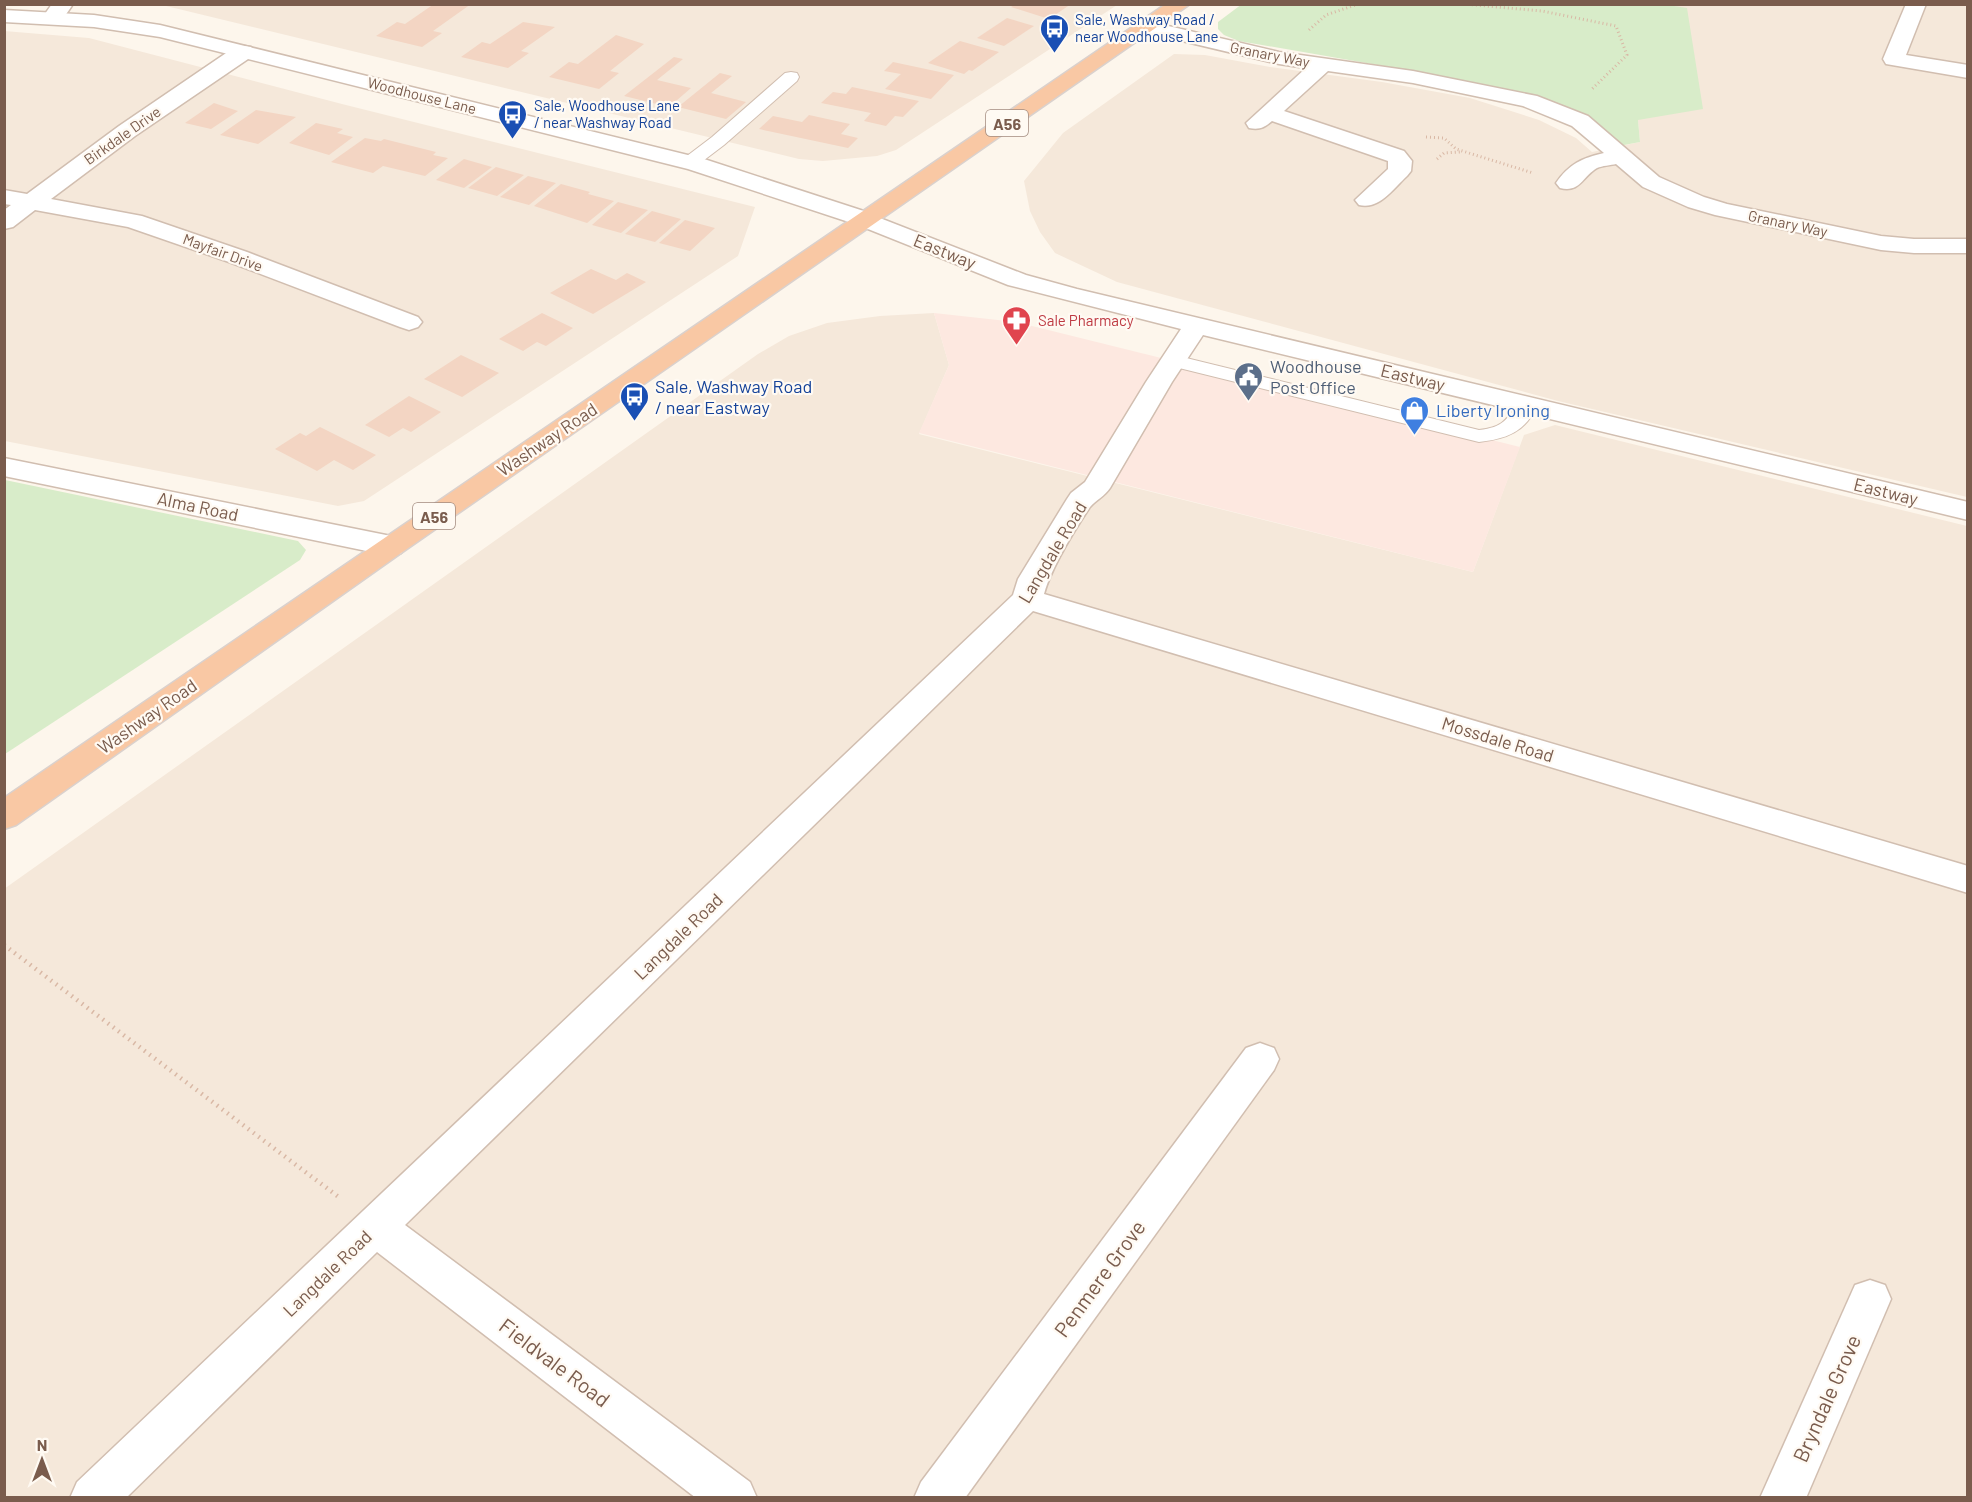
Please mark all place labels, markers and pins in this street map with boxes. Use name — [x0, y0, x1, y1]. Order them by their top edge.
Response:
place label: Sale, Washway Road / near Woodhouse Lane — [1075, 10, 1219, 45]
bus stop icon: Sale, Washway Road / near Woodhouse Lane — [1038, 12, 1070, 54]
place label: Sale, Woodhouse Lane / near Washway Road — [534, 96, 680, 131]
bus stop icon: Sale, Woodhouse Lane / near Washway Road — [497, 98, 529, 140]
pharmacy icon: Sale Pharmacy — [1001, 304, 1033, 346]
place label: Sale Pharmacy — [1038, 311, 1134, 329]
place label: Woodhouse Post Office — [1270, 355, 1362, 398]
public building icon: Woodhouse Post Office — [1233, 360, 1265, 402]
place label: Sale, Washway Road / near Eastway — [655, 375, 812, 418]
bus stop icon: Sale, Washway Road / near Eastway — [618, 380, 650, 422]
shop icon: Liberty Ironing — [1399, 394, 1431, 436]
place label: Liberty Ironing — [1436, 399, 1550, 421]

